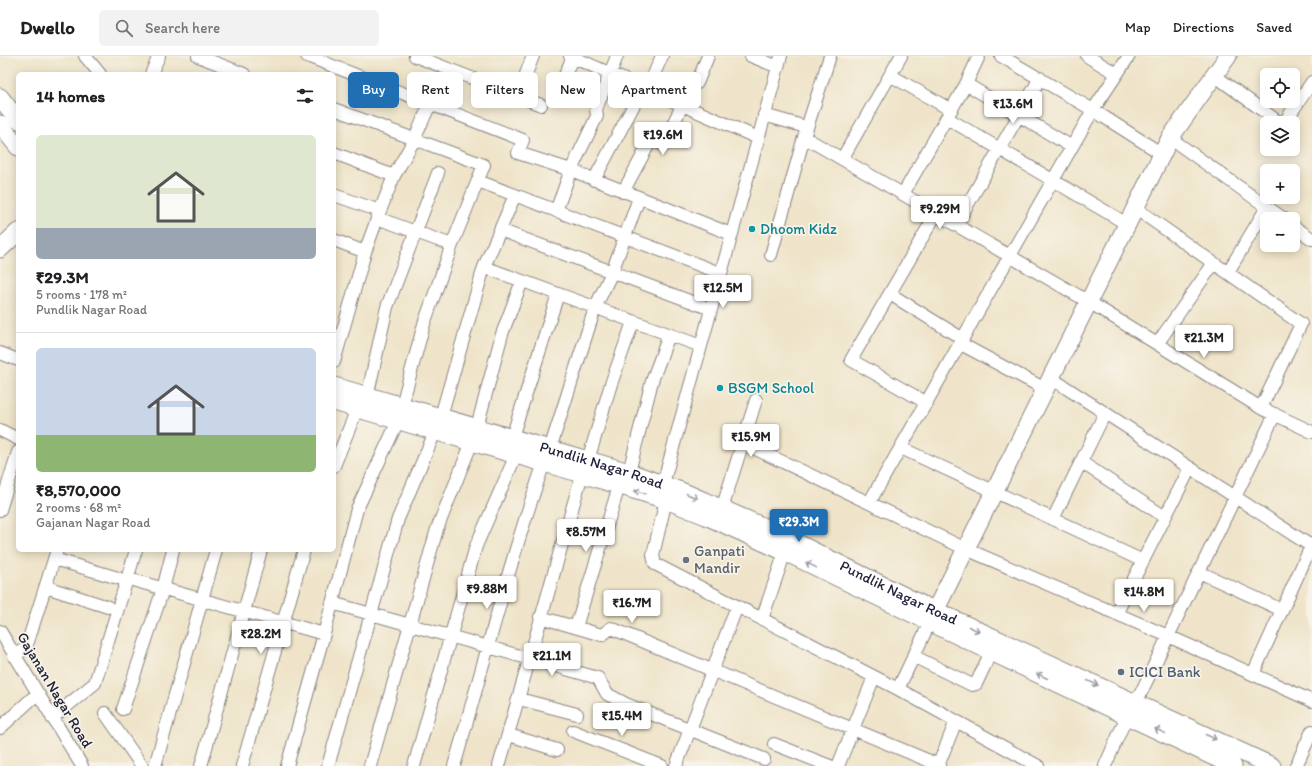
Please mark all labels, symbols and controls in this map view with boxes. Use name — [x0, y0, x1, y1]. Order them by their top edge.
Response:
search box — [99, 10, 379, 46]
text: Dwello — [20, 16, 75, 39]
icon: search — [113, 17, 135, 39]
text: Search here — [145, 19, 220, 37]
text: Map — [1125, 19, 1151, 36]
text: Directions — [1173, 19, 1234, 36]
text: Saved — [1256, 19, 1292, 36]
map controls — [1260, 68, 1300, 252]
button: locate — [1260, 68, 1300, 108]
chip: Buy — [348, 72, 399, 108]
chip: Rent — [407, 72, 463, 108]
chip: Filters — [471, 72, 538, 108]
chip: New — [546, 72, 600, 108]
chip: Apartment — [608, 72, 701, 108]
icon: filters — [294, 85, 316, 107]
text: 14 homes — [36, 86, 105, 106]
pin: ₹13.6M — [980, 91, 1046, 125]
text: ₹13.6M — [993, 96, 1033, 111]
button: layers — [1260, 116, 1300, 156]
pin: ₹19.6M — [630, 122, 696, 156]
text: ₹19.6M — [643, 127, 683, 142]
icon: home — [140, 161, 212, 233]
button: + — [1260, 164, 1300, 204]
pin: ₹9.29M — [907, 196, 973, 230]
text: ₹9.29M — [920, 201, 960, 216]
button: − — [1260, 212, 1300, 252]
place label: Dhoom Kidz — [760, 220, 837, 238]
marker: Dhoom Kidz — [747, 224, 757, 234]
text: ₹29.3M — [36, 267, 89, 287]
pin: ₹12.5M — [690, 275, 756, 309]
text: ₹12.5M — [703, 280, 743, 295]
text: 5 rooms · 178 m² — [36, 287, 127, 302]
text: Pundlik Nagar Road — [36, 302, 147, 317]
pin: ₹21.3M — [1171, 325, 1237, 359]
text: ₹21.3M — [1184, 330, 1224, 345]
icon: home — [140, 374, 212, 446]
place label: BSGM School — [728, 379, 815, 397]
marker: BSGM School — [715, 383, 725, 393]
pin: ₹15.9M — [718, 424, 784, 458]
text: ₹15.9M — [731, 429, 771, 444]
street label: Pundlik Nagar Road — [538, 437, 666, 493]
text: ₹8,570,000 — [36, 480, 121, 500]
one-way arrow — [634, 488, 647, 495]
one-way arrow — [686, 493, 698, 500]
text: 2 rooms · 68 m² — [36, 500, 121, 515]
pin: ₹29.3M — [766, 509, 832, 543]
text: ₹29.3M — [779, 514, 819, 529]
text: Gajanan Nagar Road — [36, 515, 150, 530]
pin: ₹8.57M — [553, 519, 619, 553]
text: ₹8.57M — [566, 524, 606, 539]
place label: Ganpati Mandir — [694, 542, 745, 577]
marker: Ganpati Mandir — [681, 555, 691, 565]
street label: Pundlik Nagar Road — [837, 556, 961, 629]
one-way arrow — [806, 560, 818, 568]
pin: ₹9.88M — [454, 576, 520, 610]
pin: ₹14.8M — [1111, 579, 1177, 613]
text: ₹9.88M — [467, 581, 507, 596]
text: ₹14.8M — [1124, 584, 1164, 599]
pin: ₹16.7M — [599, 590, 665, 624]
text: ₹16.7M — [612, 595, 652, 610]
pin: ₹28.2M — [228, 621, 294, 655]
text: ₹28.2M — [241, 626, 281, 641]
one-way arrow — [968, 626, 980, 633]
street label: Gajanan Nagar Road — [13, 629, 97, 751]
pin: ₹21.1M — [519, 643, 585, 677]
text: ₹21.1M — [533, 648, 571, 663]
place label: ICICI Bank — [1129, 663, 1201, 681]
marker: ICICI Bank — [1116, 667, 1126, 677]
one-way arrow — [1036, 672, 1048, 679]
one-way arrow — [1086, 680, 1098, 687]
pin: ₹15.4M — [589, 703, 655, 737]
text: ₹15.4M — [602, 708, 642, 723]
one-way arrow — [1154, 727, 1166, 734]
one-way arrow — [1204, 734, 1216, 741]

